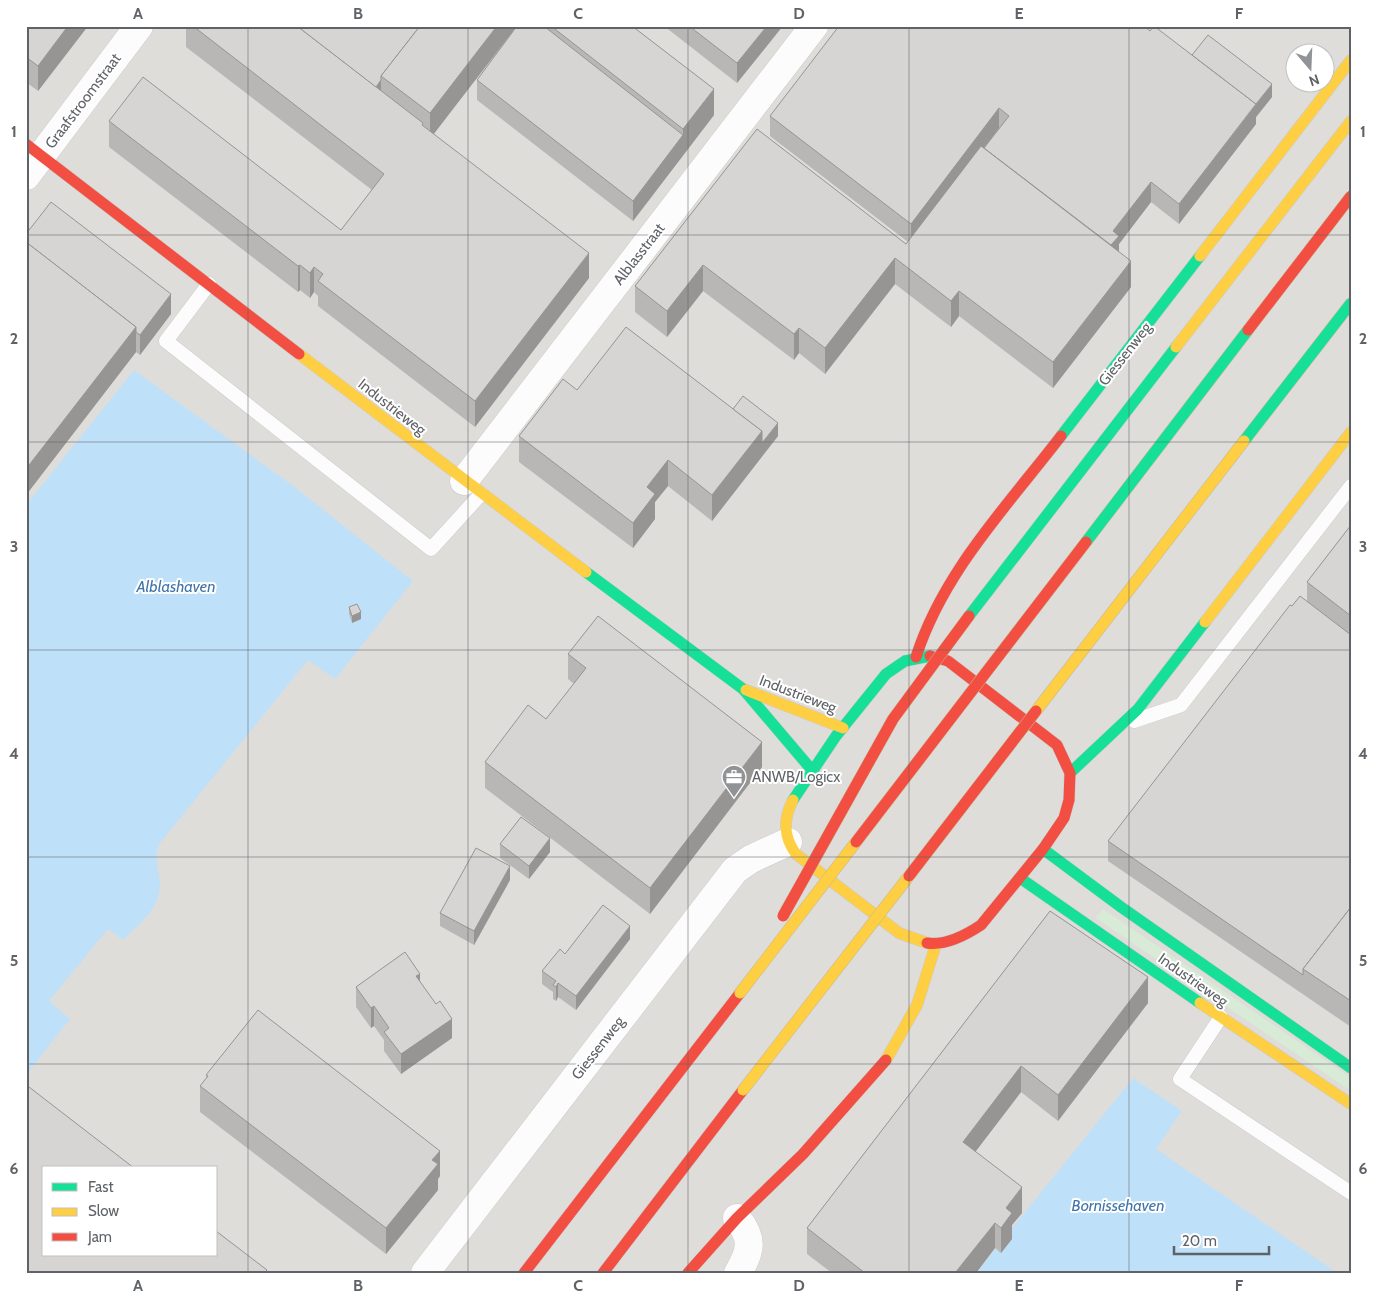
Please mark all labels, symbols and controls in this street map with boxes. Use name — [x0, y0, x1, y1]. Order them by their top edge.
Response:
text: A — [133, 4, 143, 23]
text: B — [353, 4, 363, 23]
text: C — [573, 4, 583, 23]
text: D — [793, 4, 805, 23]
text: E — [1014, 4, 1024, 23]
text: F — [1235, 4, 1244, 23]
north arrow — [1284, 42, 1334, 92]
street label: Graafstroomstraat — [41, 50, 125, 152]
text: N — [1307, 70, 1322, 90]
text: 1 — [11, 122, 17, 141]
text: 1 — [1360, 122, 1366, 141]
street label: Alblasstraat — [609, 220, 669, 288]
street label: Giessenweg — [1095, 318, 1156, 389]
text: 2 — [10, 329, 18, 348]
text: 2 — [1359, 329, 1367, 348]
street label: Industrieweg — [355, 375, 430, 439]
text: 3 — [10, 537, 18, 556]
text: 3 — [1359, 537, 1367, 556]
water label: Alblashaven — [136, 577, 215, 596]
street label: Industrieweg — [757, 671, 840, 717]
text: 4 — [9, 744, 19, 763]
text: 4 — [1358, 744, 1368, 763]
office icon: ANWB/Logicx — [721, 764, 747, 798]
place label: ANWB/Logicx — [752, 768, 840, 786]
street label: Industrieweg — [1155, 949, 1232, 1011]
text: 5 — [10, 951, 18, 970]
text: 5 — [1359, 951, 1367, 970]
street label: Giessenweg — [568, 1012, 629, 1083]
text: 6 — [10, 1159, 19, 1178]
text: 6 — [1359, 1159, 1368, 1178]
legend — [42, 1166, 218, 1256]
text: Fast — [88, 1178, 113, 1196]
water label: Bornissehaven — [1072, 1196, 1164, 1215]
text: Slow — [88, 1202, 119, 1220]
scale bar — [1174, 1224, 1270, 1256]
text: Jam — [87, 1228, 112, 1246]
text: 20 m — [1182, 1232, 1217, 1250]
text: A — [133, 1276, 143, 1295]
text: B — [353, 1276, 363, 1295]
text: C — [573, 1276, 583, 1295]
text: D — [793, 1276, 805, 1295]
text: E — [1014, 1276, 1024, 1295]
text: F — [1235, 1276, 1244, 1295]

